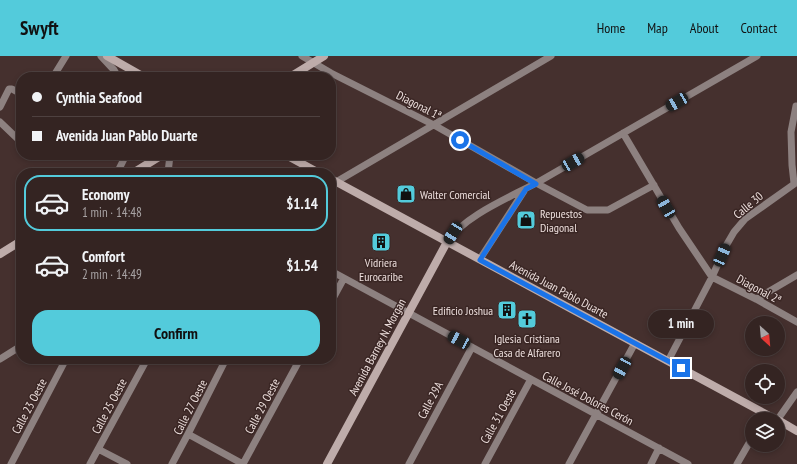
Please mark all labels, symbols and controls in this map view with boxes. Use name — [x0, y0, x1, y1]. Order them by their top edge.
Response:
text: Swyft — [20, 16, 58, 40]
text: Home — [597, 19, 625, 37]
text: Map — [647, 19, 668, 37]
text: About — [690, 19, 719, 37]
text: Contact — [741, 19, 777, 37]
street label: Diagonal 1ª — [394, 87, 444, 123]
text: Cynthia Seafood — [56, 88, 142, 107]
car — [664, 91, 690, 113]
text: Avenida Juan Pablo Duarte — [56, 126, 198, 145]
route start — [451, 131, 469, 149]
car — [560, 151, 586, 173]
shop icon: Walter Comercial — [395, 183, 417, 205]
icon: car — [34, 185, 70, 221]
text: Economy — [82, 185, 130, 204]
place label: Walter Comercial — [420, 187, 490, 202]
street label: Calle 30 — [730, 188, 766, 222]
text: $1.14 — [286, 194, 318, 213]
car — [655, 194, 677, 220]
text: 1 min · 14:48 — [82, 204, 142, 221]
place label: Repuestos Diagonal — [540, 206, 582, 235]
shop icon: Repuestos Diagonal — [515, 209, 537, 231]
car — [442, 220, 464, 246]
building icon: Vidriera Eurocaribe — [370, 231, 392, 253]
car — [712, 242, 732, 268]
icon: car — [34, 247, 70, 283]
text: Comfort — [82, 247, 125, 266]
place label: Vidriera Eurocaribe — [359, 255, 403, 284]
text: $1.54 — [286, 256, 318, 275]
street label: Avenida Juan Pablo Duarte — [507, 257, 611, 321]
text: 2 min · 14:49 — [82, 266, 142, 283]
street label: Diagonal 2ª — [734, 271, 784, 307]
street label: Avenida Barney N. Morgan — [345, 296, 409, 398]
building icon: Edificio Joshua — [496, 299, 518, 321]
place label: Edificio Joshua — [433, 303, 493, 318]
church icon: Iglesia Cristiana Casa de Alfarero — [516, 308, 538, 330]
button: Confirm — [32, 310, 320, 356]
callout: 1 min — [648, 310, 714, 338]
text: 1 min — [668, 315, 694, 332]
north arrow — [745, 316, 785, 356]
map controls — [745, 316, 785, 452]
car — [446, 329, 472, 351]
place label: Iglesia Cristiana Casa de Alfarero — [494, 331, 561, 360]
car — [611, 355, 633, 381]
route end — [672, 359, 690, 377]
button: locate — [745, 364, 785, 404]
street label: Calle José Dolores Cerón — [540, 368, 636, 428]
street label: Calle 23 Oeste — [8, 376, 50, 436]
street label: Calle 25 Oeste — [88, 376, 130, 436]
street label: Calle 29 Oeste — [241, 376, 283, 436]
street label: Calle 27 Oeste — [170, 377, 210, 437]
street label: Calle 29A — [414, 379, 446, 421]
street label: Calle 31 Oeste — [477, 386, 519, 446]
button: layers — [745, 412, 785, 452]

